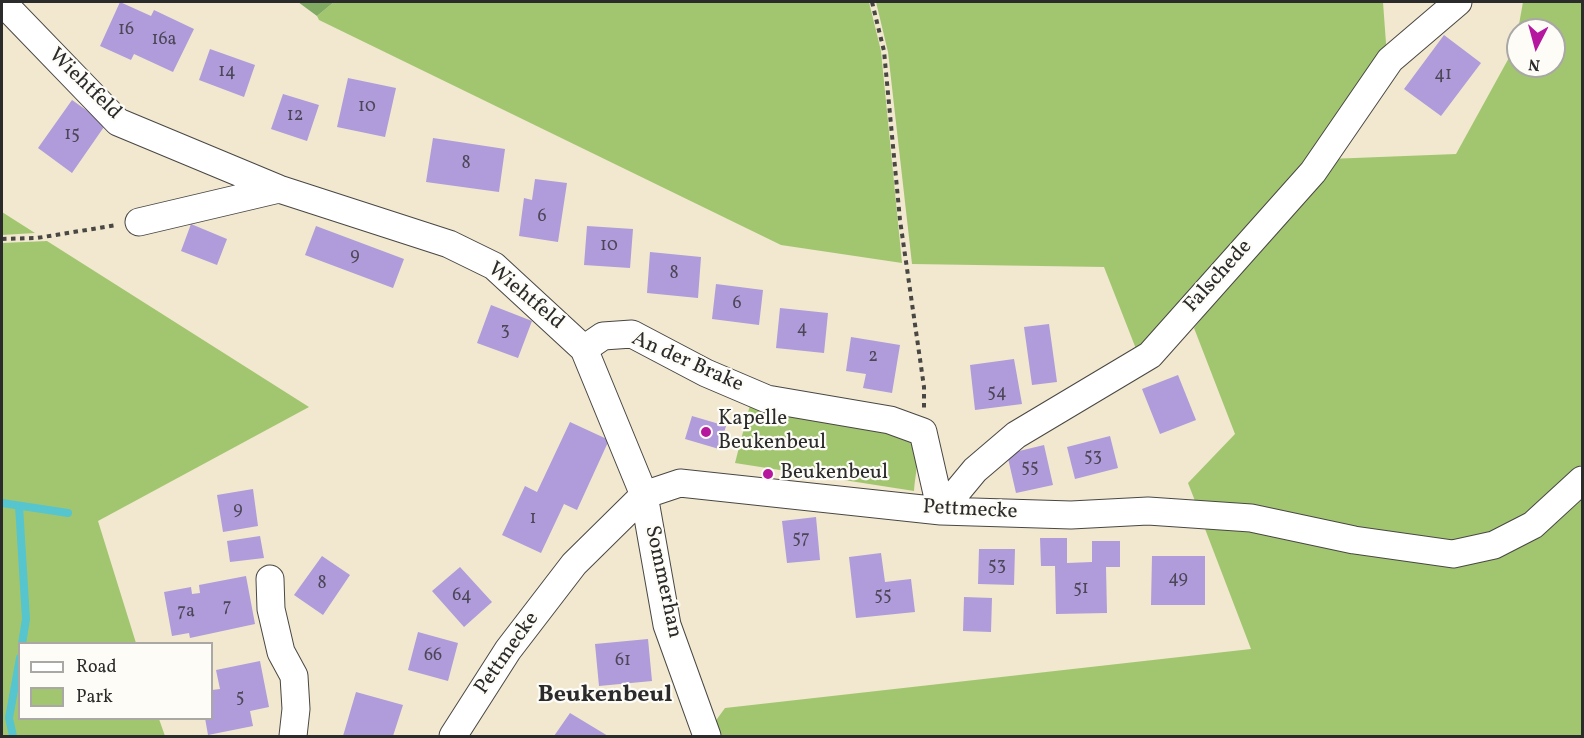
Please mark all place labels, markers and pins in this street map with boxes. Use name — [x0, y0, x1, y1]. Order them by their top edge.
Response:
place label: Kapelle Beukenbeul — [718, 407, 826, 457]
marker: Kapelle Beukenbeul — [699, 425, 713, 439]
place label: Beukenbeul — [780, 461, 888, 487]
marker: Beukenbeul — [761, 467, 775, 481]

